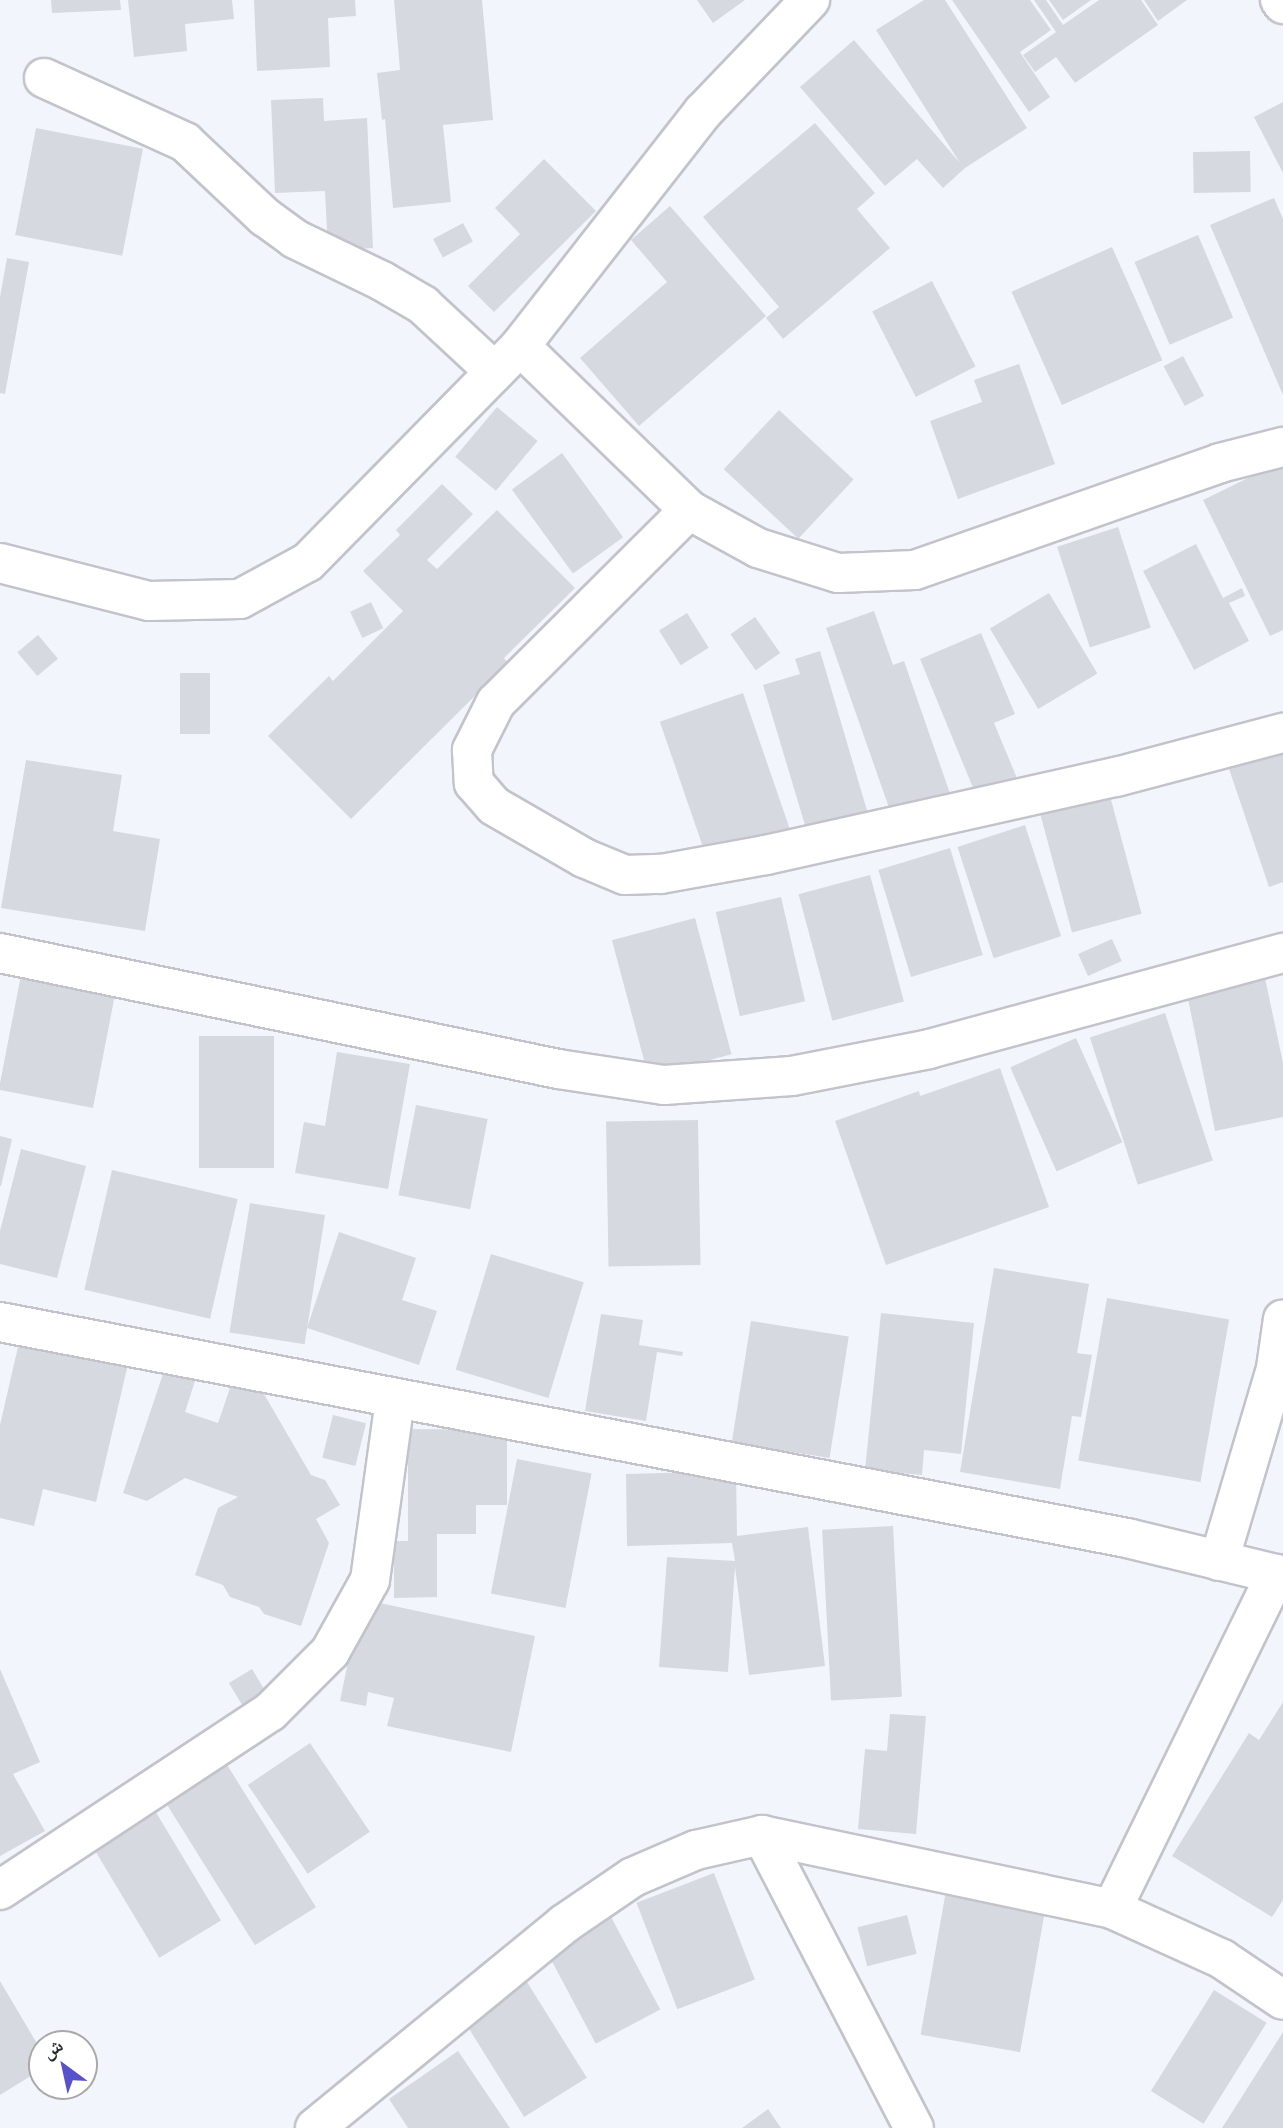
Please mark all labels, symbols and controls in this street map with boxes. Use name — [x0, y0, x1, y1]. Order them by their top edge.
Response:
north arrow — [28, 2030, 98, 2100]
text: ش — [37, 2033, 68, 2065]

